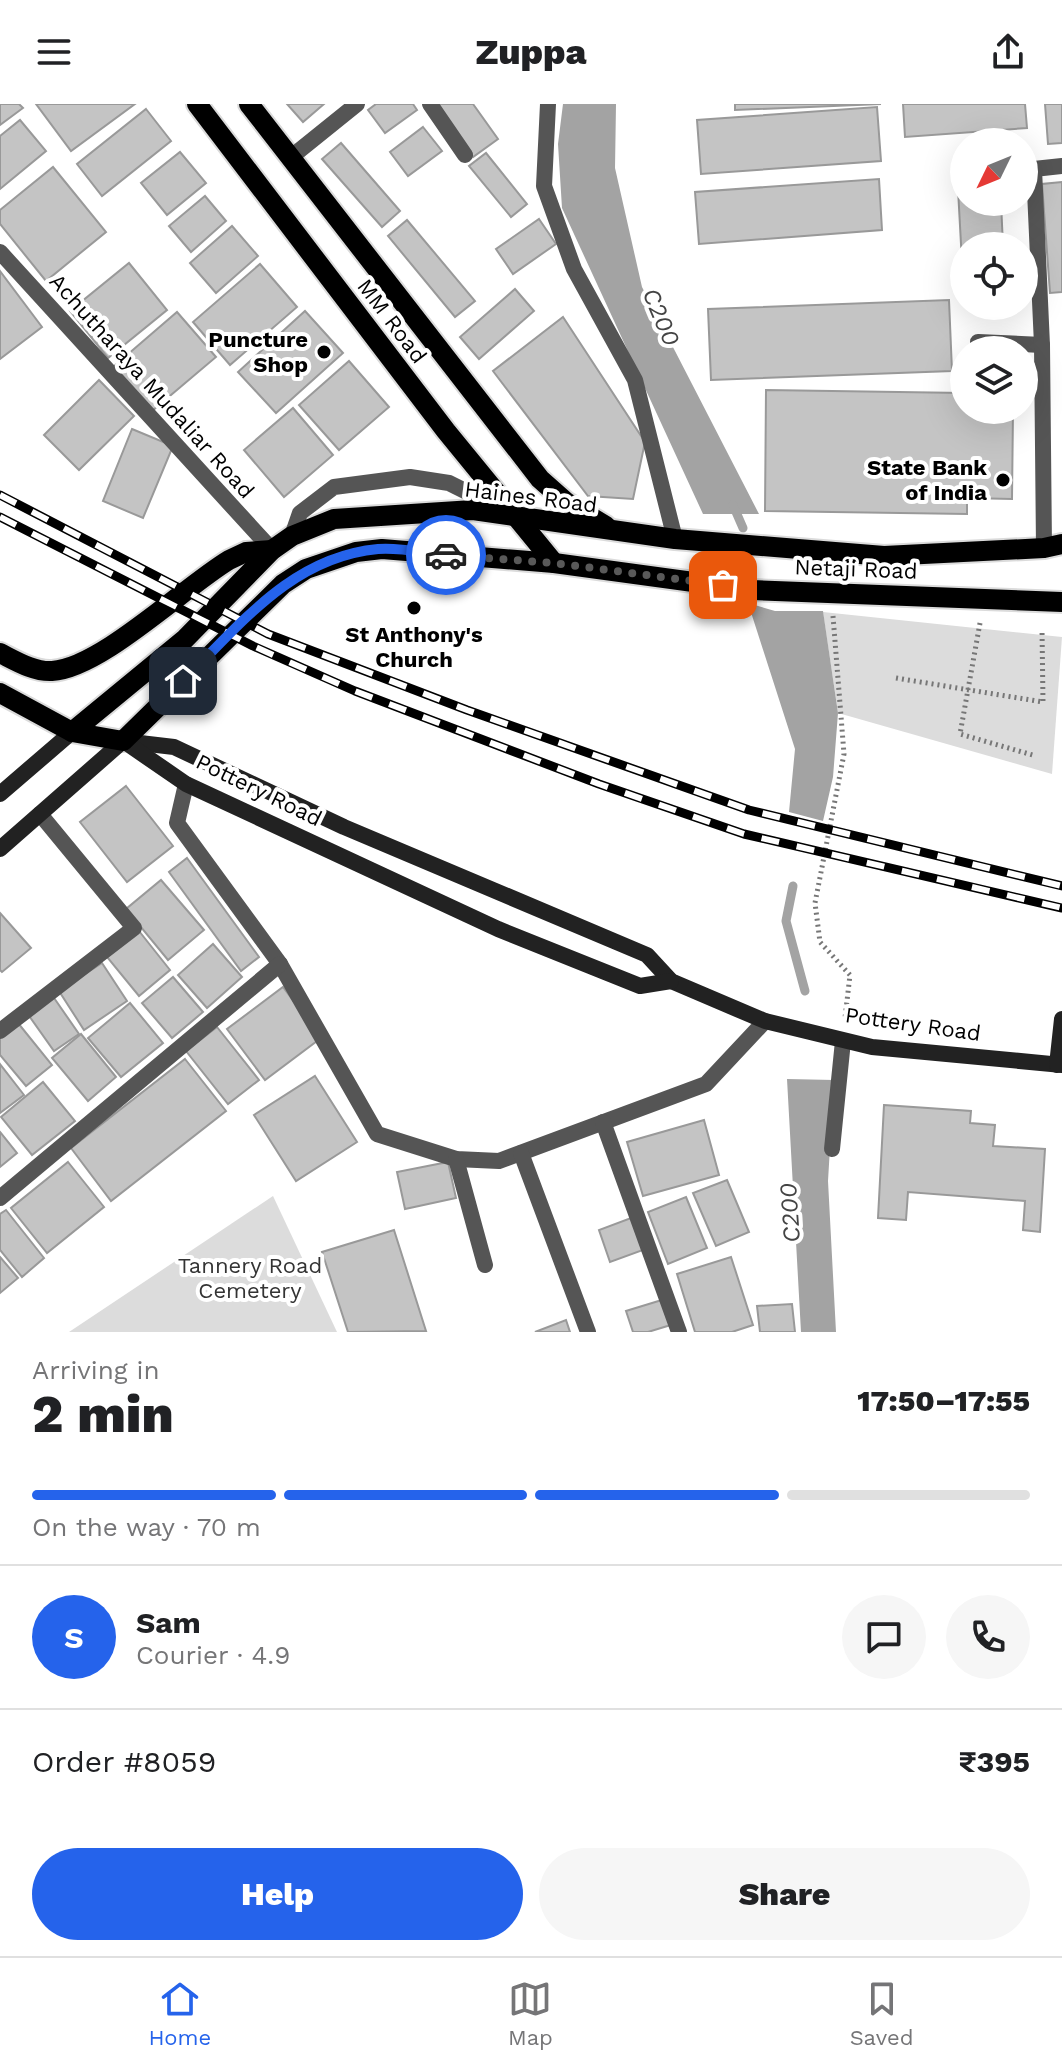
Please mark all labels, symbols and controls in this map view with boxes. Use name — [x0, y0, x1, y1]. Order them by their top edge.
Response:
icon: menu — [32, 30, 76, 74]
icon: share — [986, 30, 1030, 74]
text: Zuppa — [476, 31, 587, 73]
north arrow — [950, 128, 1038, 216]
map controls — [950, 128, 1038, 424]
button: locate — [950, 232, 1038, 320]
street label: Achutharaya Mudaliar Road — [45, 269, 259, 503]
street label: MM Road — [352, 274, 432, 368]
water label: C200 — [636, 284, 686, 350]
place label: Puncture Shop — [208, 327, 308, 377]
button: layers — [950, 336, 1038, 424]
marker: Puncture Shop — [315, 343, 333, 361]
place label: State Bank of India — [867, 455, 987, 505]
marker: State Bank of India — [994, 471, 1012, 489]
street label: Haines Road — [463, 476, 599, 518]
courier — [406, 515, 486, 595]
icon: car — [424, 533, 468, 577]
pin — [689, 551, 757, 619]
street label: Netaji Road — [794, 554, 918, 584]
icon: bag — [701, 563, 745, 607]
marker: St Anthony's Church — [405, 599, 423, 617]
place label: St Anthony's Church — [345, 622, 483, 672]
pin — [149, 647, 217, 715]
icon: home — [161, 659, 205, 703]
street label: Pottery Road — [192, 749, 326, 831]
street label: Pottery Road — [843, 1002, 983, 1046]
water label: C200 — [774, 1182, 806, 1244]
park label: Tannery Road Cemetery — [178, 1253, 322, 1303]
text: Arriving in — [32, 1355, 160, 1385]
text: 17:50–17:55 — [857, 1383, 1030, 1418]
text: 2 min — [32, 1384, 174, 1445]
text: On the way · 70 m — [32, 1512, 261, 1542]
button: chat — [842, 1595, 926, 1679]
button: phone — [946, 1595, 1030, 1679]
text: Sam — [136, 1605, 201, 1640]
text: S — [64, 1620, 84, 1655]
text: Courier · 4.9 — [136, 1640, 290, 1670]
text: Order #8059 — [32, 1744, 216, 1779]
text: ₹395 — [958, 1744, 1030, 1779]
button: Help — [32, 1848, 523, 1940]
button: Share — [539, 1848, 1030, 1940]
tab: Home — [148, 1977, 211, 2050]
tab: Map — [508, 1977, 553, 2050]
tab: Saved — [850, 1977, 914, 2050]

